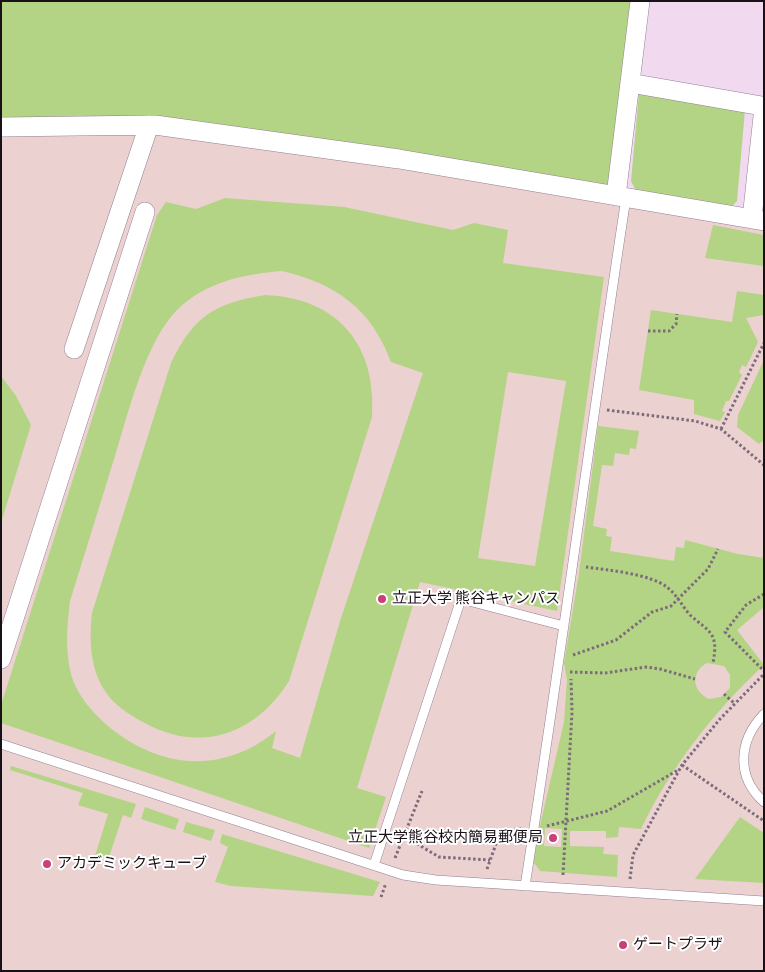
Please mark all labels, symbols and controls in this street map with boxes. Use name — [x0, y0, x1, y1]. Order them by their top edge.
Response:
place label: 立正大学 熊谷キャンパス — [392, 590, 560, 608]
marker: 立正大学 熊谷キャンパス — [376, 593, 388, 605]
place label: 立正大学熊谷校内簡易郵便局 — [348, 829, 543, 847]
marker: 立正大学熊谷校内簡易郵便局 — [547, 832, 559, 844]
place label: アカデミックキューブ — [57, 855, 207, 873]
marker: アカデミックキューブ — [41, 858, 53, 870]
place label: ゲートプラザ — [633, 936, 723, 954]
marker: ゲートプラザ — [617, 939, 629, 951]

